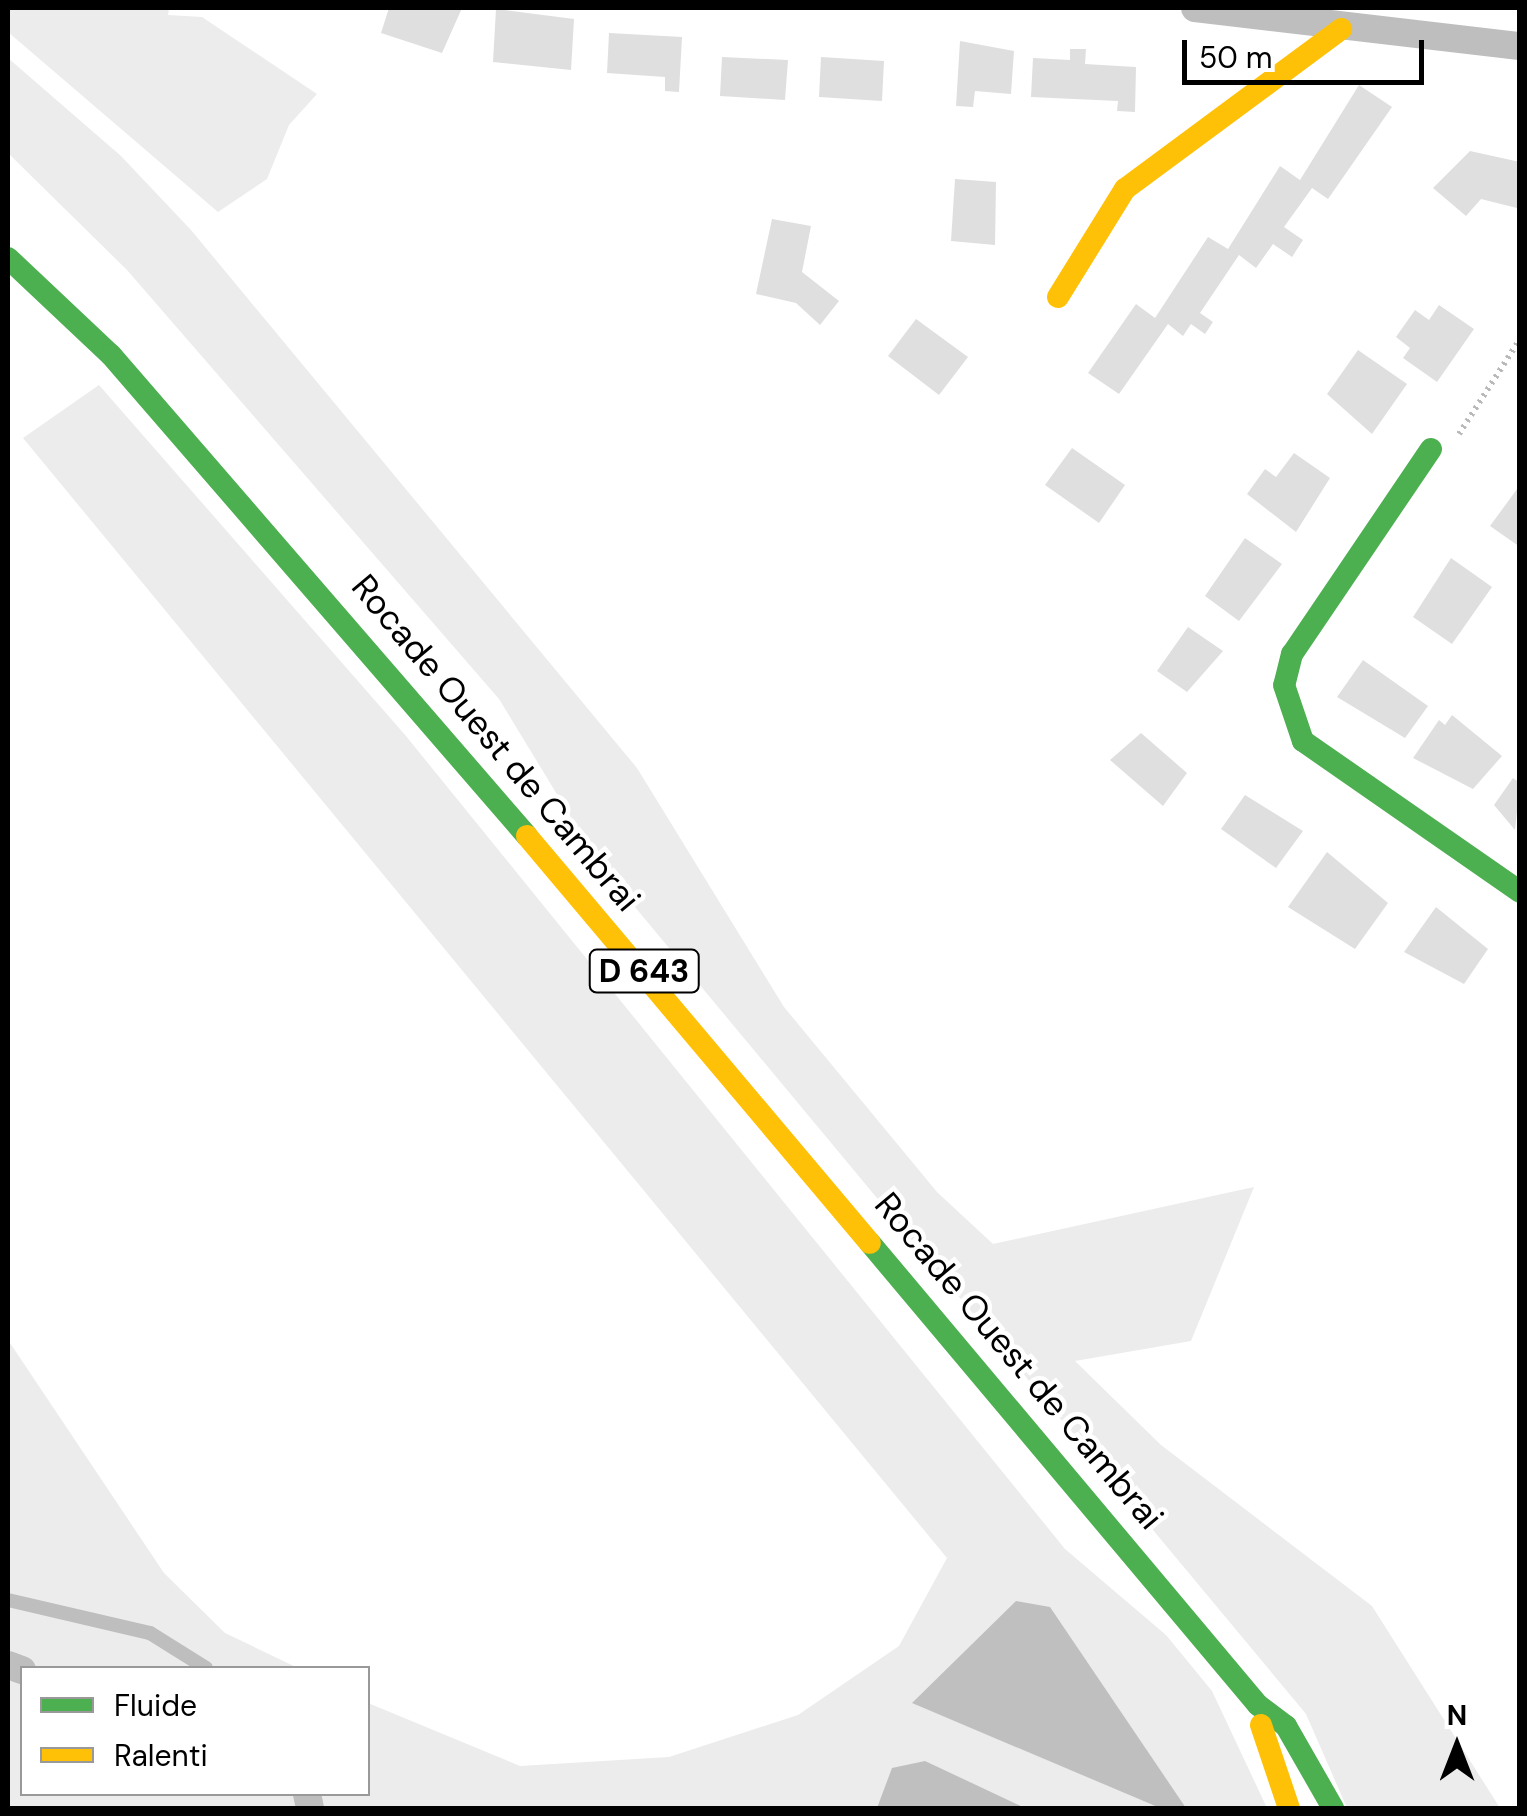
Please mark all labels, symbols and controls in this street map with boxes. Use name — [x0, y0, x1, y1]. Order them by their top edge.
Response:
scale bar — [1187, 20, 1430, 82]
text: 50 m — [1199, 38, 1273, 77]
street label: Rocade Ouest de Cambrai — [343, 566, 649, 920]
road number: D 643 — [586, 944, 702, 998]
street label: Rocade Ouest de Cambrai — [866, 1184, 1172, 1538]
legend — [20, 1666, 370, 1796]
text: Fluide — [114, 1686, 197, 1725]
north arrow — [1407, 1696, 1507, 1796]
text: N — [1447, 1697, 1467, 1734]
text: Ralenti — [114, 1736, 208, 1775]

